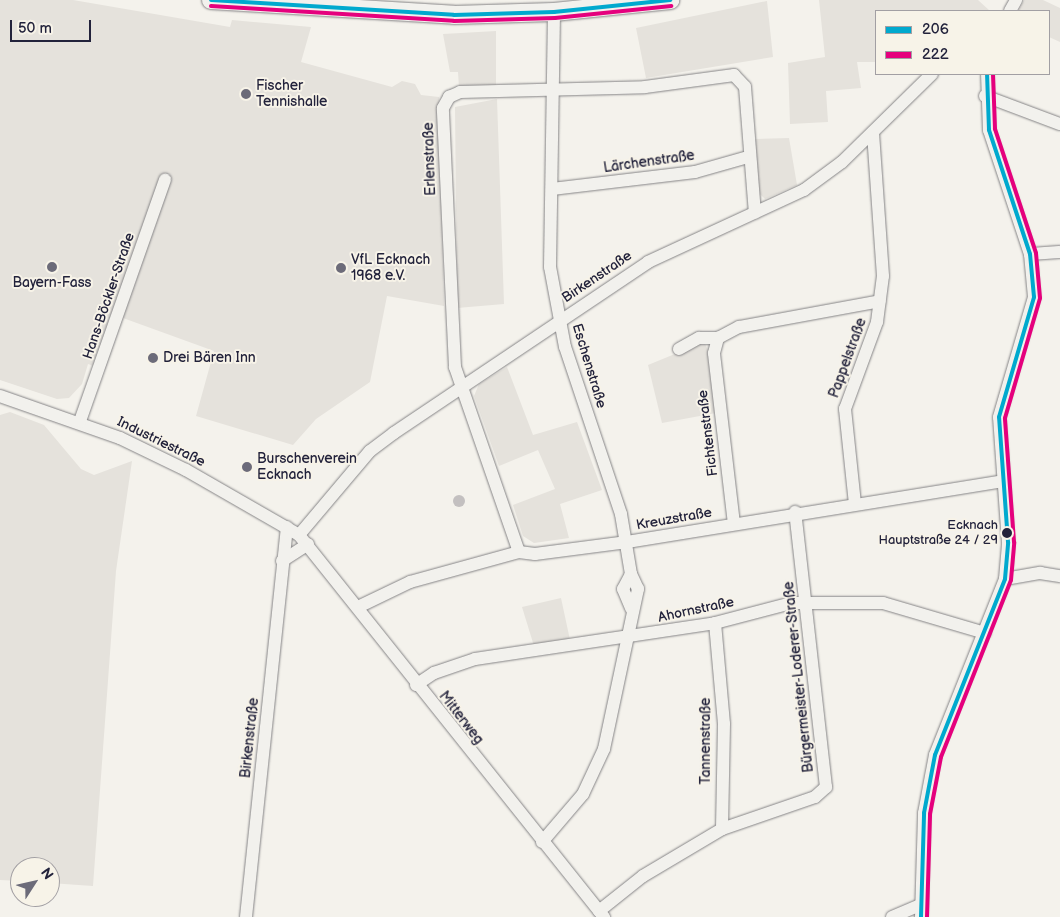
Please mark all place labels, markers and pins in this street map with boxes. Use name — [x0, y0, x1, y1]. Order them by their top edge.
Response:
place label: Fischer Tennishalle — [256, 78, 327, 110]
marker: Fischer Tennishalle — [240, 88, 252, 100]
place label: VfL Ecknach 1968 e.V. — [351, 252, 430, 284]
marker: Bayern-Fass — [46, 261, 58, 273]
marker: VfL Ecknach 1968 e.V. — [335, 262, 347, 274]
place label: Bayern-Fass — [12, 275, 92, 291]
place label: Drei Bären Inn — [163, 350, 256, 366]
marker: Drei Bären Inn — [147, 352, 159, 364]
place label: Burschenverein Ecknach — [257, 451, 357, 484]
marker: Burschenverein Ecknach — [241, 461, 253, 473]
place label: Ecknach Hauptstraße 24 / 29 — [878, 518, 998, 549]
marker: Ecknach Hauptstraße 24 / 29 — [1002, 528, 1012, 538]

